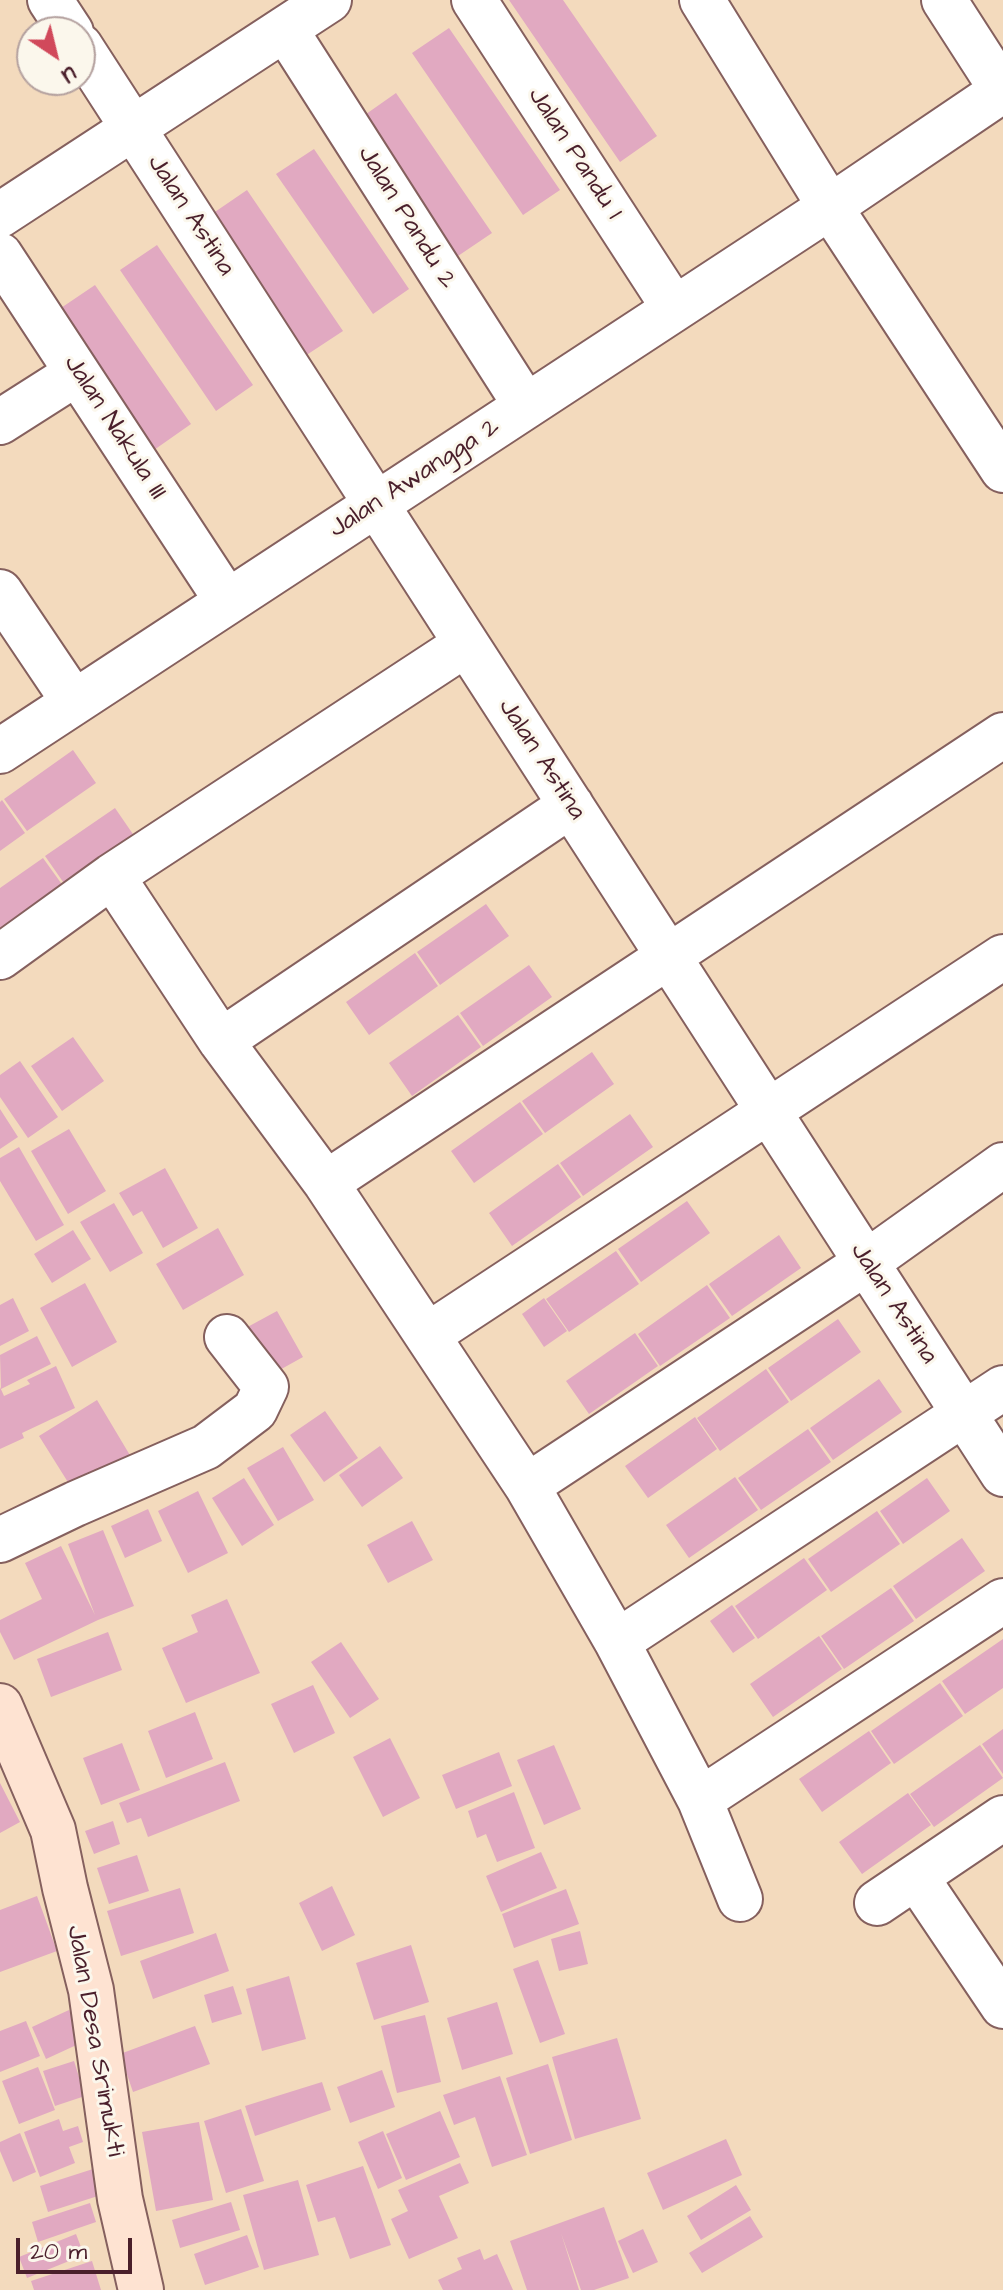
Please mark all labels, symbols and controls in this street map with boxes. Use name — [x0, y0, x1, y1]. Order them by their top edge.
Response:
north arrow — [16, 16, 96, 96]
text: U — [55, 58, 83, 91]
street label: Jalan Pandu 1 — [520, 82, 628, 226]
street label: Jalan Pandu 2 — [350, 141, 462, 295]
street label: Jalan Astina — [139, 150, 241, 282]
street label: Jalan Nakula III — [56, 350, 172, 506]
street label: Jalan Awangga 2 — [324, 412, 506, 546]
street label: Jalan Astina — [490, 694, 592, 826]
street label: Jalan Astina — [842, 1238, 944, 1370]
street label: Jalan Desa Srimukti — [58, 1923, 130, 2159]
scale bar — [20, 2222, 136, 2272]
text: 20 m — [30, 2235, 87, 2269]

